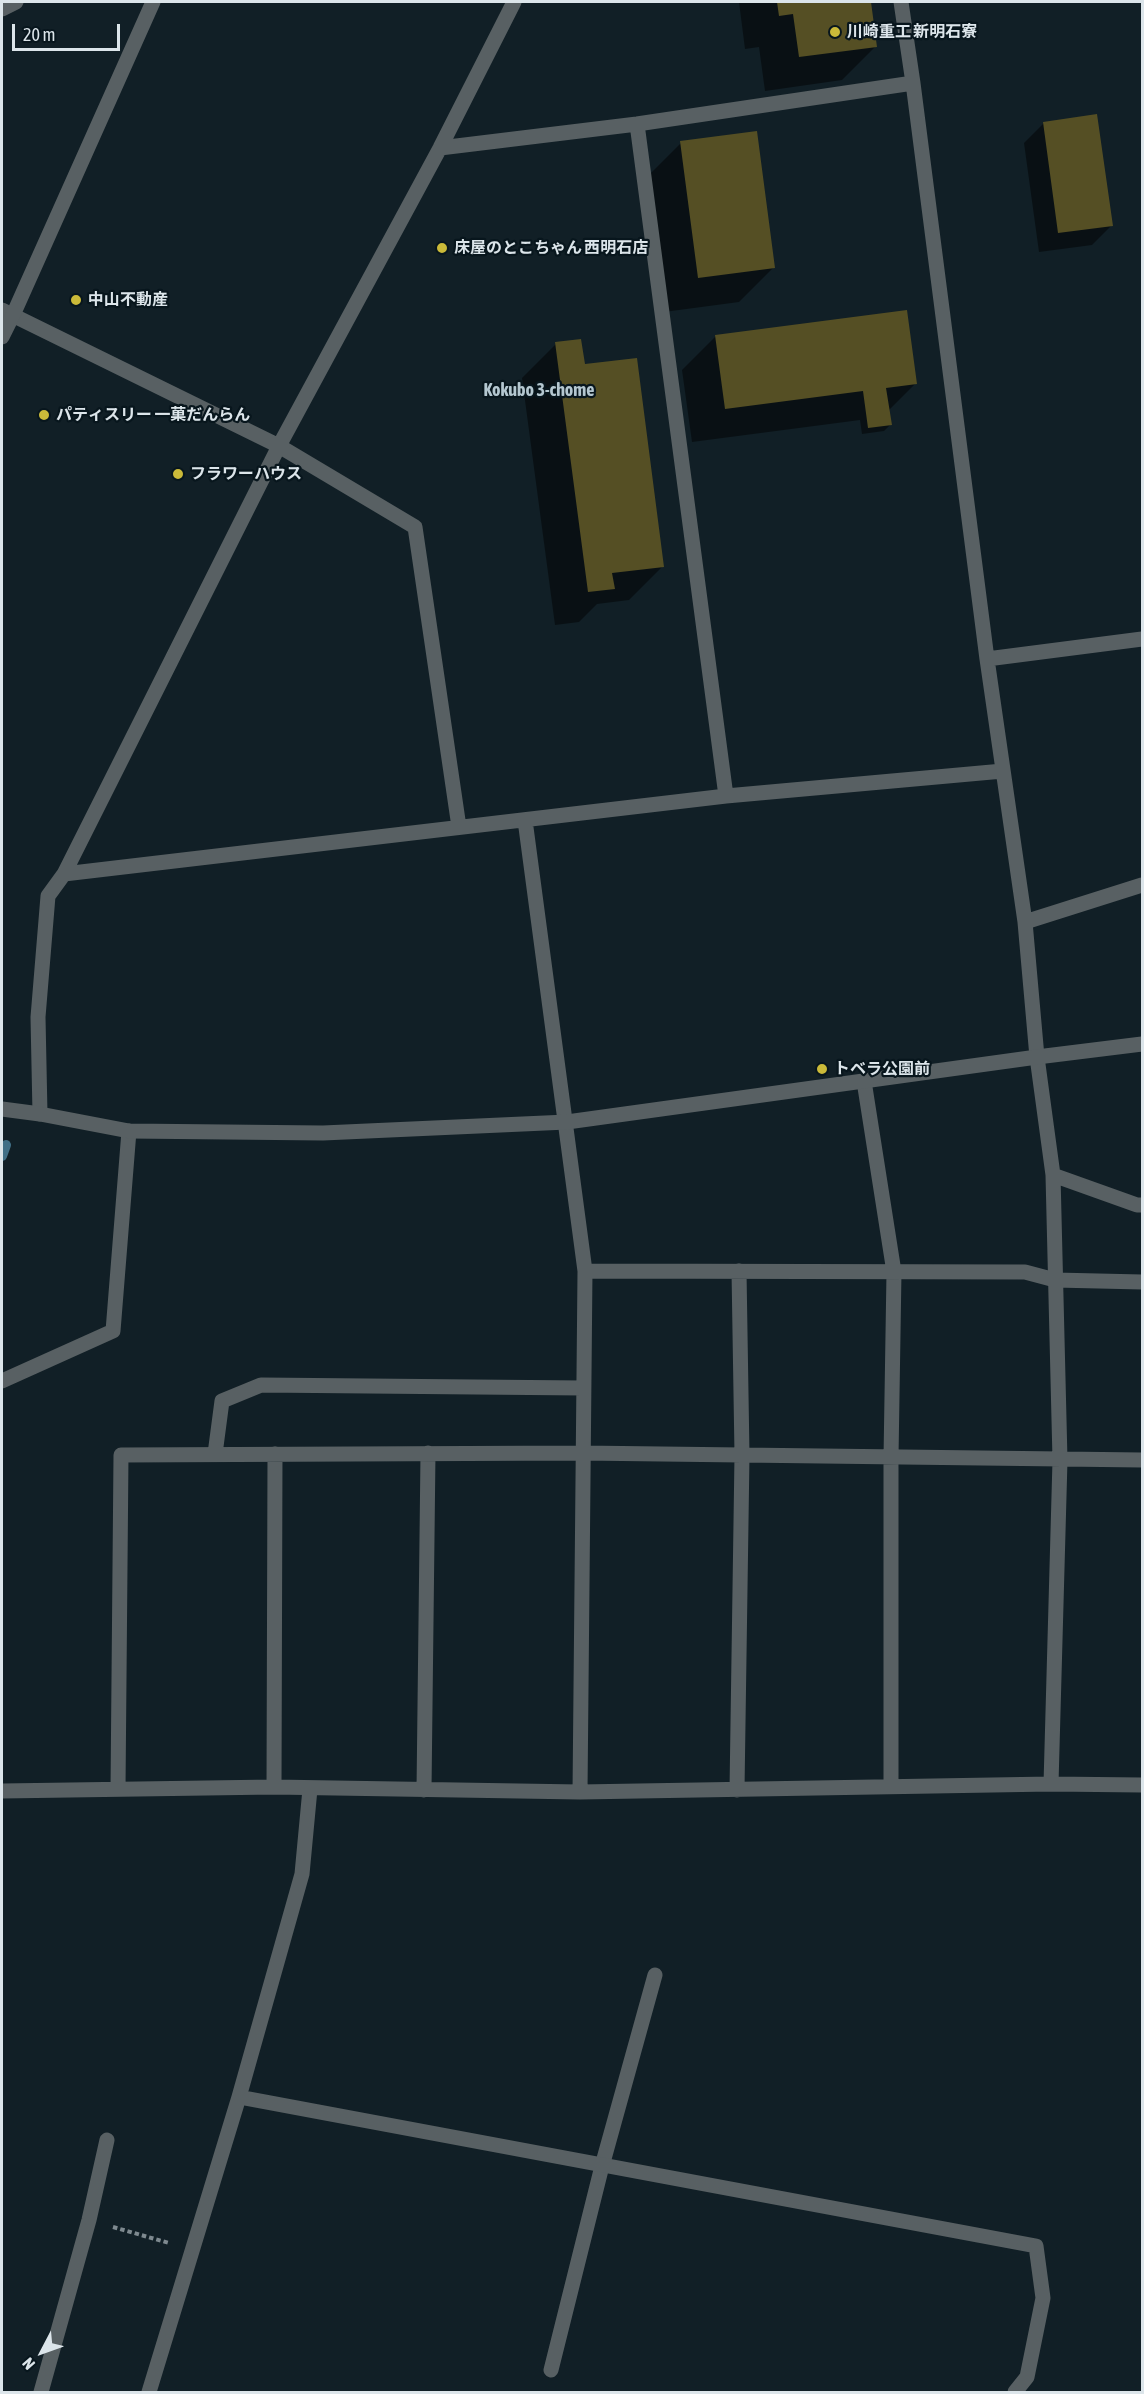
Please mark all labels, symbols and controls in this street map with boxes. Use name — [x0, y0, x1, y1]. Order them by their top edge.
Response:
scale bar — [15, 12, 123, 50]
place label: 川崎重工 新明石寮 — [847, 22, 977, 42]
text: 20 m — [23, 24, 55, 45]
marker: 川崎重工 新明石寮 — [828, 25, 842, 39]
place label: 床屋のとこちゃん 西明石店 — [454, 238, 648, 258]
marker: 床屋のとこちゃん 西明石店 — [435, 241, 449, 255]
place label: 中山不動産 — [88, 290, 168, 310]
marker: 中山不動産 — [69, 293, 83, 307]
district label: Kokubo 3-chome — [484, 379, 594, 401]
place label: パティスリー 一菓だんらん — [56, 405, 250, 425]
marker: パティスリー 一菓だんらん — [37, 408, 51, 422]
place label: フラワーハウス — [190, 464, 302, 484]
marker: フラワーハウス — [171, 467, 185, 481]
place label: トベラ公園前 — [834, 1059, 930, 1079]
marker: トベラ公園前 — [815, 1062, 829, 1076]
north arrow — [12, 2322, 72, 2382]
text: N — [19, 2354, 38, 2373]

